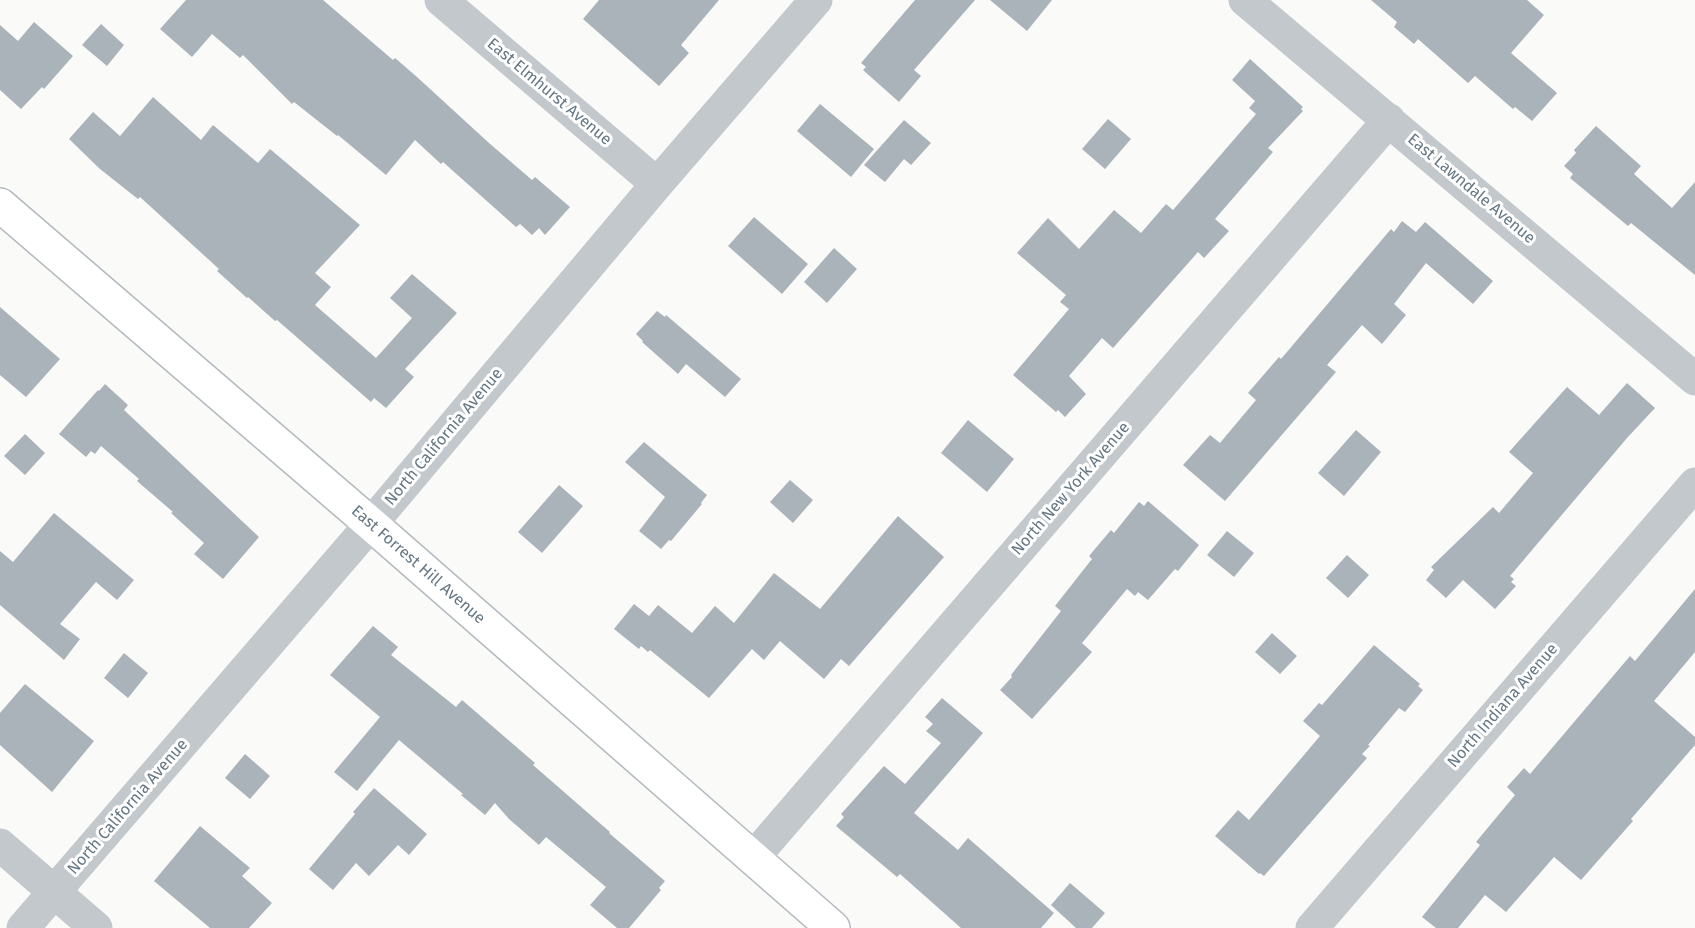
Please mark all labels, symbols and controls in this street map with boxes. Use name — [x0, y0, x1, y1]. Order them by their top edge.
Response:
street label: East Elmhurst Avenue — [483, 34, 615, 150]
street label: East Lawndale Avenue — [1403, 130, 1539, 248]
street label: North California Avenue — [381, 365, 507, 509]
street label: North New York Avenue — [1008, 419, 1134, 559]
street label: East Forrest Hill Avenue — [347, 502, 489, 628]
street label: North Indiana Avenue — [1444, 640, 1562, 772]
street label: North California Avenue — [64, 735, 192, 879]

